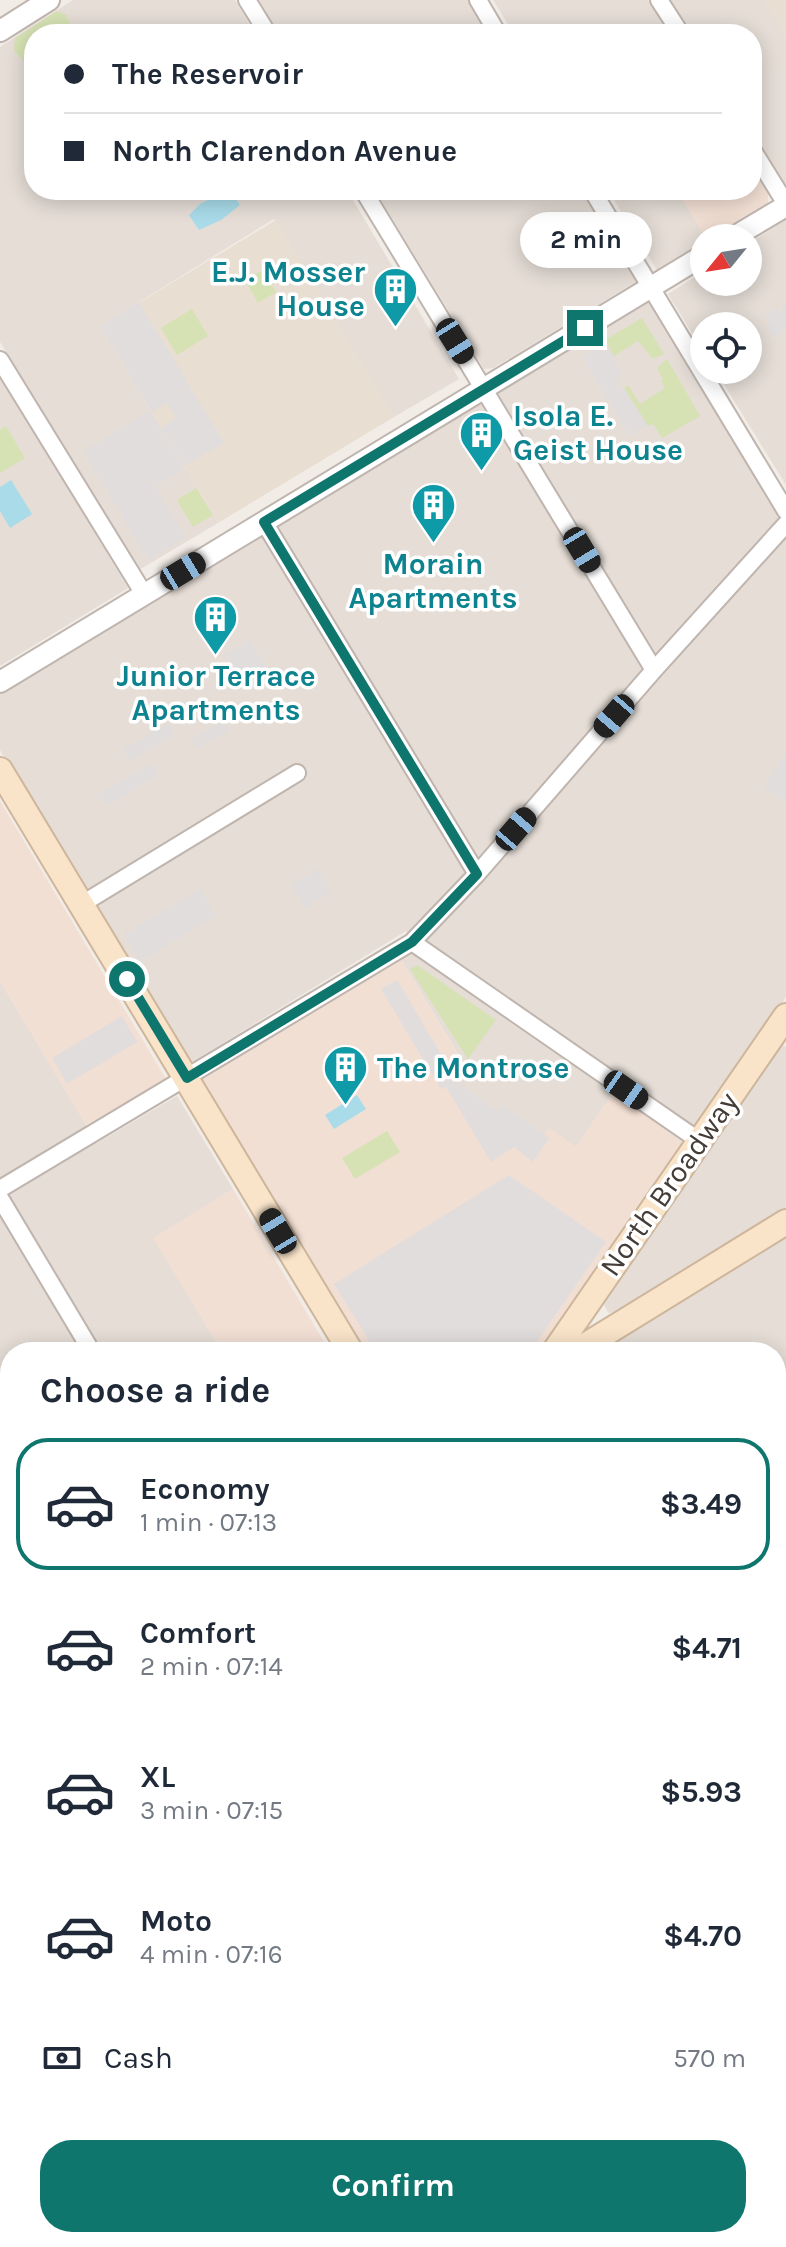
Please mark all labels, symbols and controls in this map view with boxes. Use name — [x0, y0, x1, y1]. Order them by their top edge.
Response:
text: The Reservoir — [112, 56, 303, 92]
text: North Clarendon Avenue — [112, 133, 457, 169]
callout: 2 min — [519, 212, 651, 268]
text: 2 min — [550, 224, 622, 255]
north arrow — [690, 224, 762, 296]
map controls — [690, 224, 762, 384]
place label: E.J. Mosser House — [211, 254, 365, 324]
building icon: E.J. Mosser House — [372, 265, 420, 328]
route end — [567, 310, 603, 346]
button: locate — [690, 312, 762, 384]
car — [432, 314, 478, 368]
place label: Isola E. Geist House — [513, 398, 683, 468]
building icon: Isola E. Geist House — [458, 409, 506, 472]
building icon: Morain Apartments — [409, 482, 457, 545]
car — [559, 523, 605, 577]
place label: Morain Apartments — [349, 546, 517, 616]
car — [156, 548, 210, 594]
building icon: Junior Terrace Apartments — [192, 594, 240, 657]
place label: Junior Terrace Apartments — [116, 658, 316, 728]
car — [589, 690, 639, 742]
car — [491, 803, 541, 855]
route start — [109, 961, 145, 997]
building icon: The Montrose — [322, 1044, 370, 1107]
place label: The Montrose — [377, 1050, 569, 1086]
car — [599, 1066, 653, 1114]
street label: North Broadway — [592, 1085, 746, 1283]
car — [255, 1204, 301, 1258]
text: Choose a ride — [40, 1369, 270, 1411]
icon: car — [44, 1468, 116, 1540]
text: Economy — [140, 1471, 270, 1507]
text: $3.49 — [660, 1486, 742, 1522]
text: 1 min · 07:13 — [140, 1507, 277, 1538]
icon: car — [44, 1612, 116, 1684]
text: Comfort — [140, 1615, 256, 1651]
text: $4.71 — [671, 1630, 742, 1666]
text: 2 min · 07:14 — [140, 1651, 283, 1682]
icon: car — [44, 1756, 116, 1828]
text: XL — [140, 1759, 175, 1795]
text: $5.93 — [660, 1774, 742, 1810]
text: 3 min · 07:15 — [140, 1795, 283, 1826]
icon: car — [44, 1900, 116, 1972]
text: Moto — [140, 1903, 212, 1939]
text: $4.70 — [663, 1918, 742, 1954]
text: 4 min · 07:16 — [140, 1939, 283, 1970]
icon: cash — [40, 2036, 84, 2080]
text: Cash — [104, 2040, 173, 2076]
text: 570 m — [673, 2043, 746, 2074]
button: Confirm — [40, 2140, 746, 2232]

